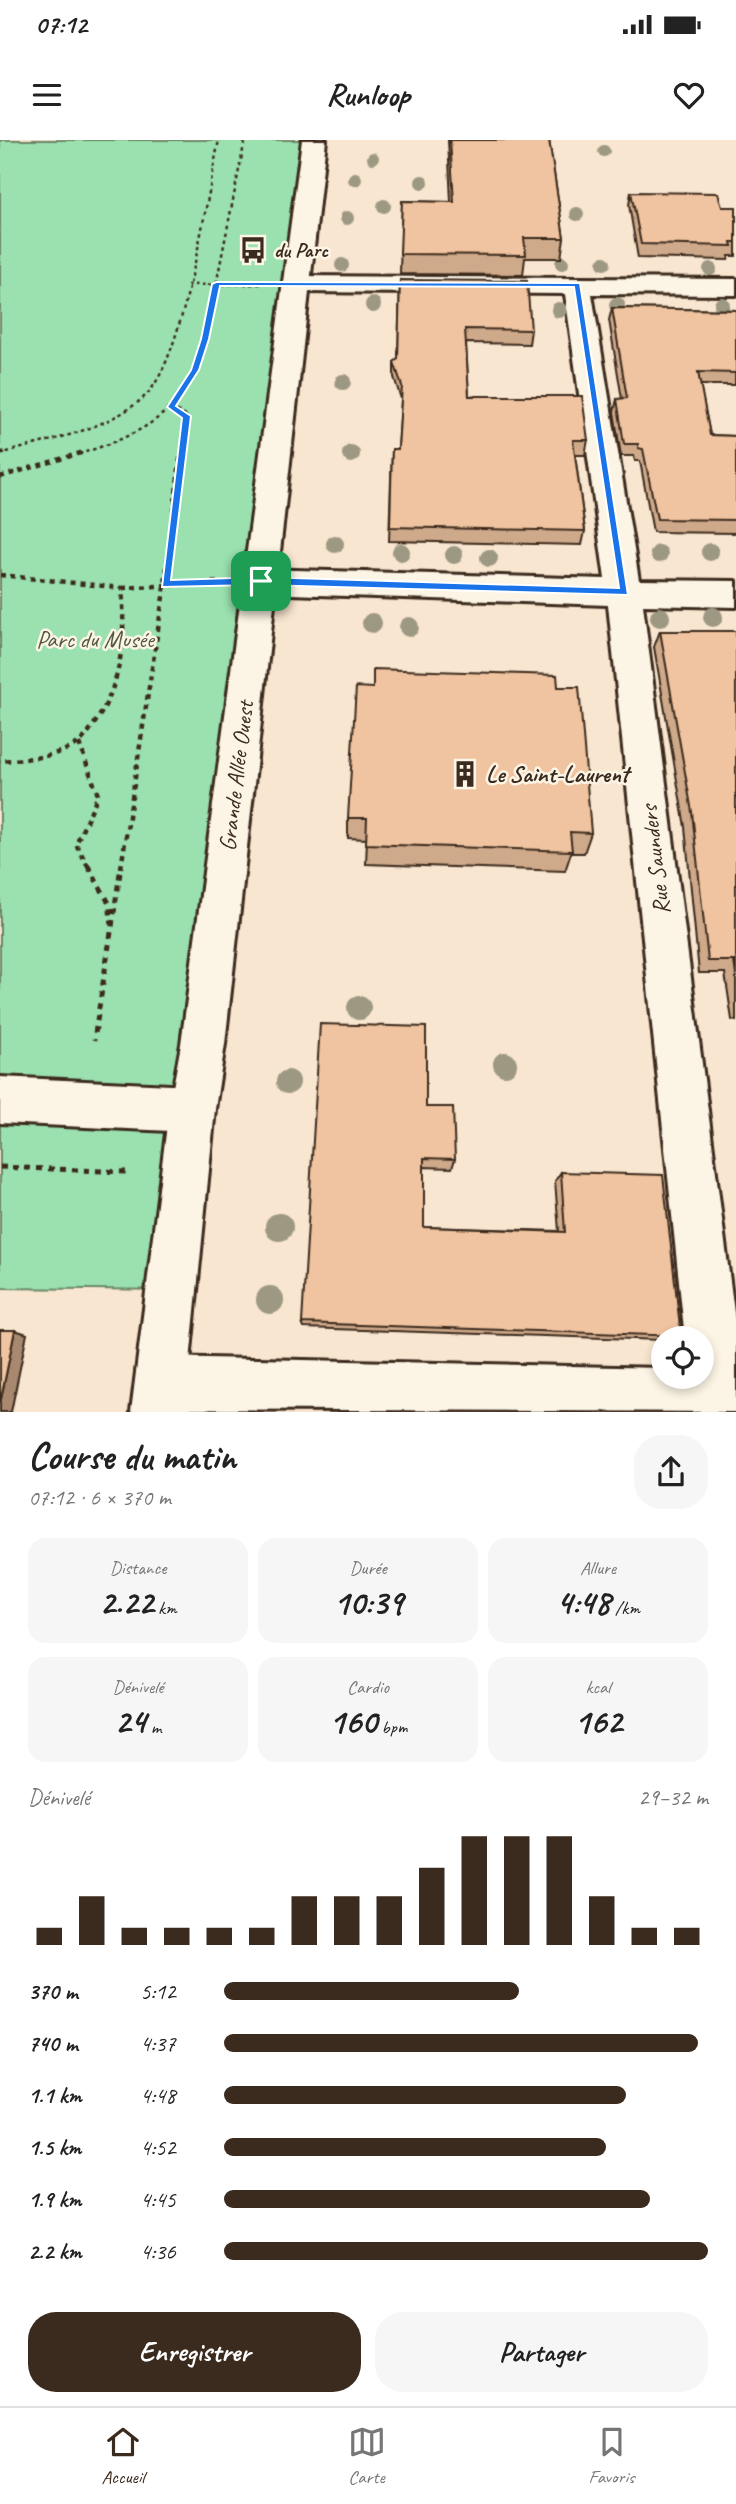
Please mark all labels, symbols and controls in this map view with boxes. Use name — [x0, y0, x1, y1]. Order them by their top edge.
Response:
text: 07:12 — [35, 8, 87, 41]
text: Runloop — [326, 74, 410, 115]
icon: menu — [28, 76, 66, 114]
icon: heart — [670, 76, 708, 114]
bus stop icon: du Parc — [238, 235, 268, 265]
place label: du Parc — [274, 237, 329, 263]
pin — [231, 551, 291, 611]
icon: arrive — [242, 562, 280, 600]
park label: Parc du Musée — [36, 624, 156, 654]
street label: Grande Allée Ouest — [212, 697, 260, 853]
building icon: Le Saint-Laurent — [450, 759, 480, 789]
place label: Le Saint-Laurent — [486, 759, 633, 789]
street label: Rue Saunders — [633, 801, 677, 916]
map controls — [651, 1326, 714, 1389]
button: locate — [651, 1326, 714, 1389]
text: Course du matin — [28, 1433, 236, 1480]
button: share — [634, 1435, 708, 1509]
text: 07:12 · 6 × 370 m — [28, 1483, 171, 1512]
text: Distance — [110, 1556, 166, 1580]
text: Durée — [349, 1556, 387, 1580]
text: Allure — [580, 1556, 616, 1580]
text: 2.22 — [99, 1580, 154, 1625]
text: 10:39 — [333, 1580, 403, 1625]
text: 4:48 — [556, 1580, 610, 1625]
text: km — [154, 1596, 177, 1620]
text: /km — [610, 1596, 640, 1620]
text: Dénivelé — [112, 1675, 164, 1699]
text: Cardio — [347, 1675, 389, 1699]
text: kcal — [585, 1675, 611, 1699]
text: 24 — [115, 1699, 146, 1744]
text: 160 — [329, 1699, 377, 1744]
text: 162 — [574, 1699, 622, 1744]
text: m — [146, 1715, 161, 1739]
text: bpm — [377, 1715, 407, 1739]
text: Dénivelé — [28, 1783, 90, 1812]
text: 29–32 m — [638, 1783, 708, 1812]
text: 370 m — [28, 1977, 78, 2006]
text: 5:12 — [140, 1977, 176, 2006]
text: 740 m — [28, 2029, 78, 2058]
text: 4:37 — [140, 2029, 176, 2058]
text: 1.1 km — [28, 2081, 82, 2110]
text: 4:48 — [140, 2081, 176, 2110]
text: 1.5 km — [28, 2133, 81, 2162]
text: 4:52 — [140, 2133, 176, 2162]
text: 1.9 km — [28, 2185, 81, 2214]
text: 4:45 — [140, 2185, 176, 2214]
text: 2.2 km — [28, 2237, 82, 2266]
text: 4:36 — [140, 2237, 176, 2266]
button: Enregistrer — [28, 2312, 361, 2392]
button: Partager — [375, 2312, 708, 2392]
tab: Accueil — [102, 2423, 144, 2489]
tab: Carte — [348, 2423, 386, 2489]
tab: Favoris — [589, 2423, 634, 2489]

